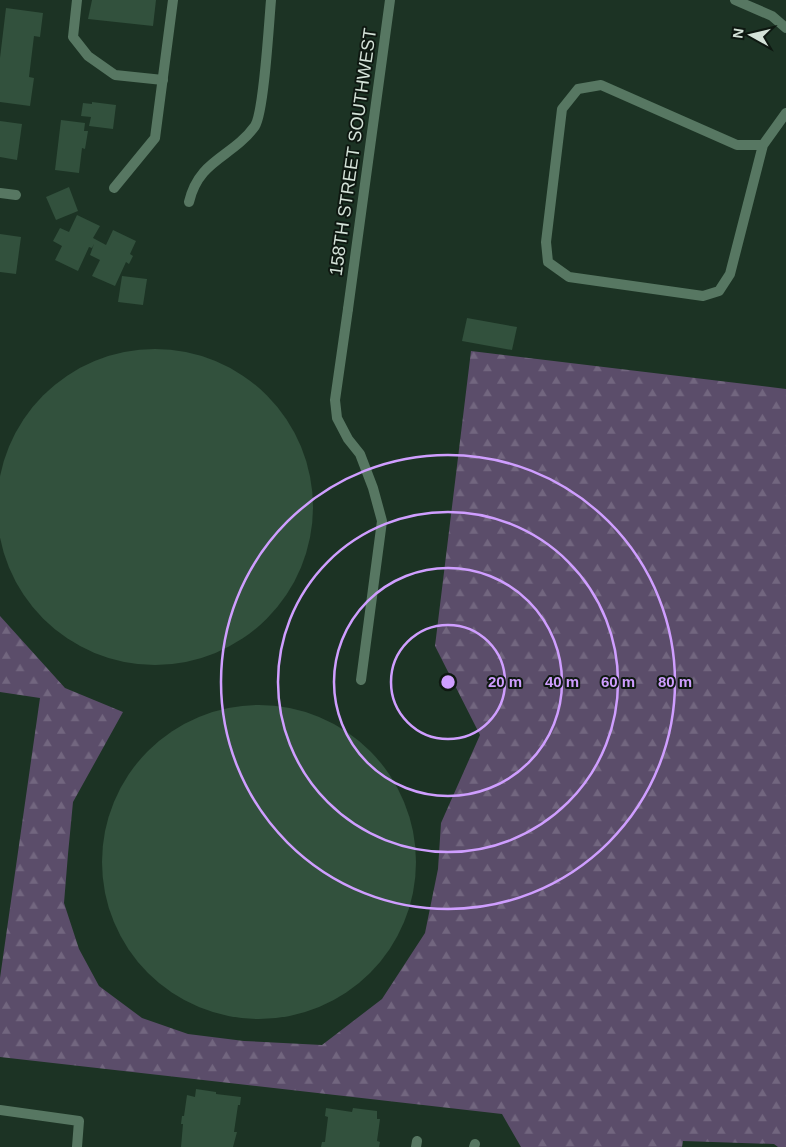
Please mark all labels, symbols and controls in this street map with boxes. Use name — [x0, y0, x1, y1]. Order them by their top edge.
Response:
north arrow — [726, 10, 776, 60]
street label: 158TH STREET SOUTHWEST — [326, 27, 380, 277]
text: N — [729, 27, 747, 39]
centre of rings — [439, 673, 457, 691]
text: 20 m — [488, 673, 522, 690]
text: 40 m — [545, 673, 579, 690]
text: 60 m — [601, 673, 635, 690]
text: 80 m — [658, 673, 692, 690]

